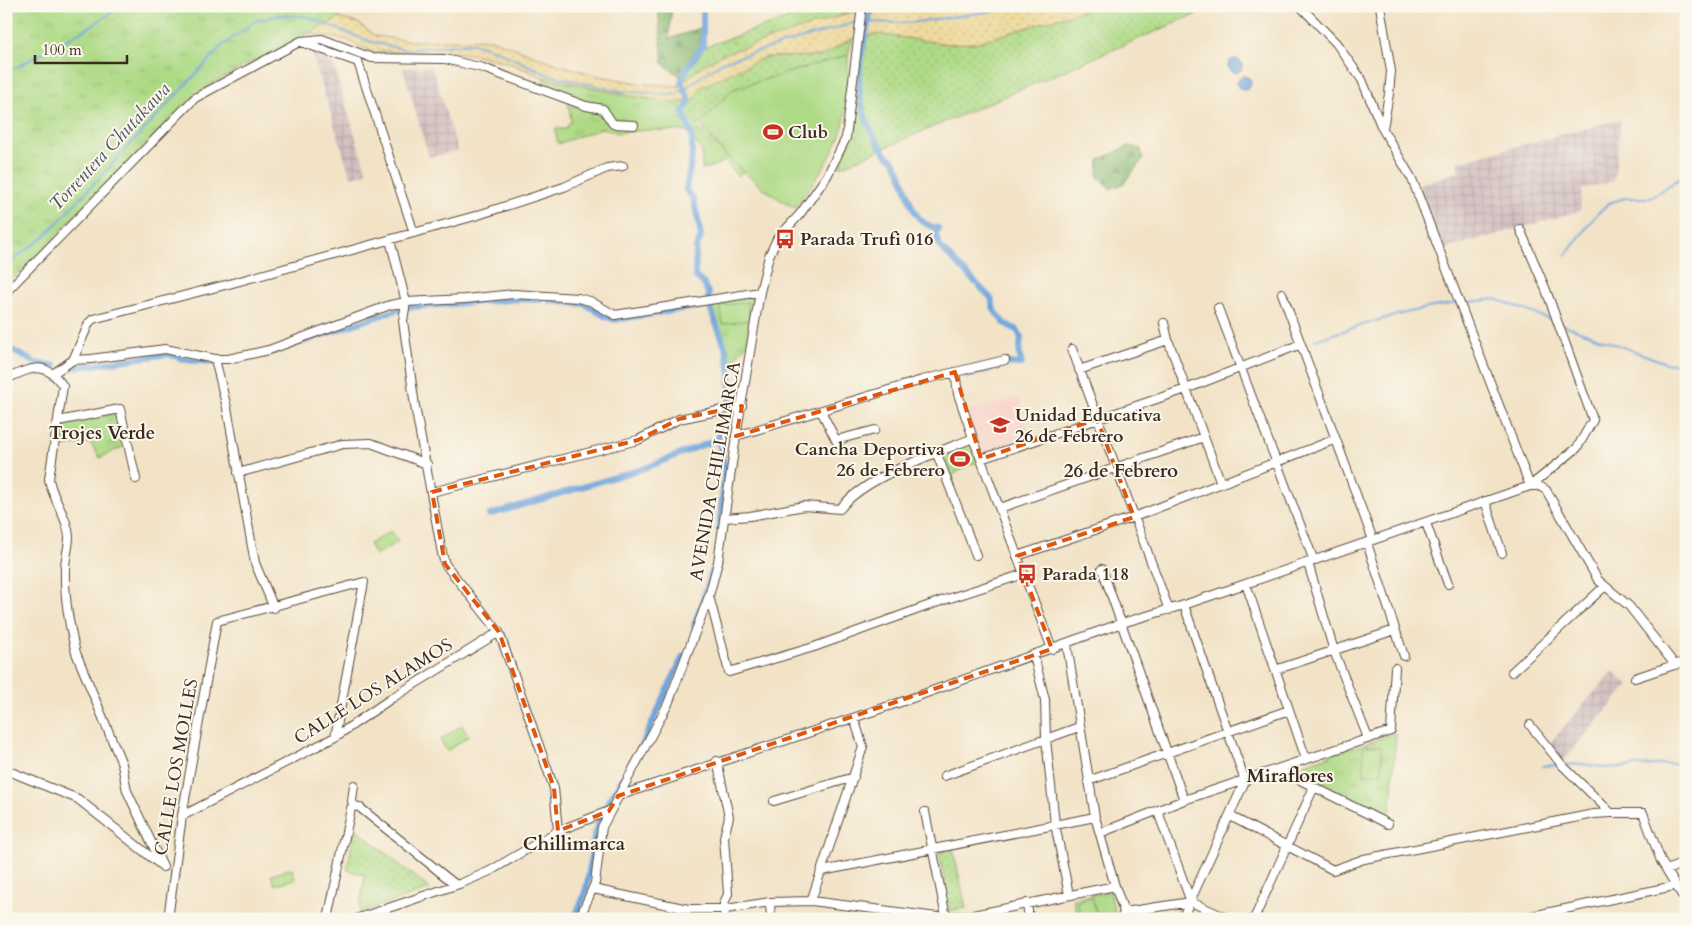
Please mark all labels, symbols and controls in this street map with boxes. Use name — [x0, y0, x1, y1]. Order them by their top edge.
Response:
scale bar — [35, 32, 128, 64]
text: 100 m — [42, 40, 82, 60]
water label: Torrentera Chutakawa — [43, 76, 176, 217]
place label: Club — [788, 120, 828, 145]
sports icon: Club — [762, 121, 784, 143]
place label: Parada Trufi 016 — [800, 227, 933, 252]
bus stop icon: Parada Trufi 016 — [774, 228, 796, 250]
street label: AVENIDA CHILLIMARCA — [684, 359, 747, 583]
place label: Unidad Educativa 26 de Febrero — [1015, 403, 1161, 449]
school or university icon: Unidad Educativa 26 de Febrero — [989, 414, 1011, 436]
district label: Trojes Verde — [49, 420, 155, 446]
place label: Cancha Deportiva 26 de Febrero — [795, 437, 945, 483]
sports icon: Cancha Deportiva 26 de Febrero — [949, 448, 971, 470]
district label: 26 de Febrero — [1064, 458, 1178, 484]
place label: Parada 118 — [1042, 562, 1129, 587]
bus stop icon: Parada 118 — [1016, 563, 1038, 585]
street label: CALLE LOS ALAMOS — [289, 632, 457, 750]
street label: CALLE LOS MOLLES — [149, 677, 204, 857]
district label: Miraflores — [1246, 763, 1334, 789]
district label: Chillimarca — [523, 831, 626, 857]

